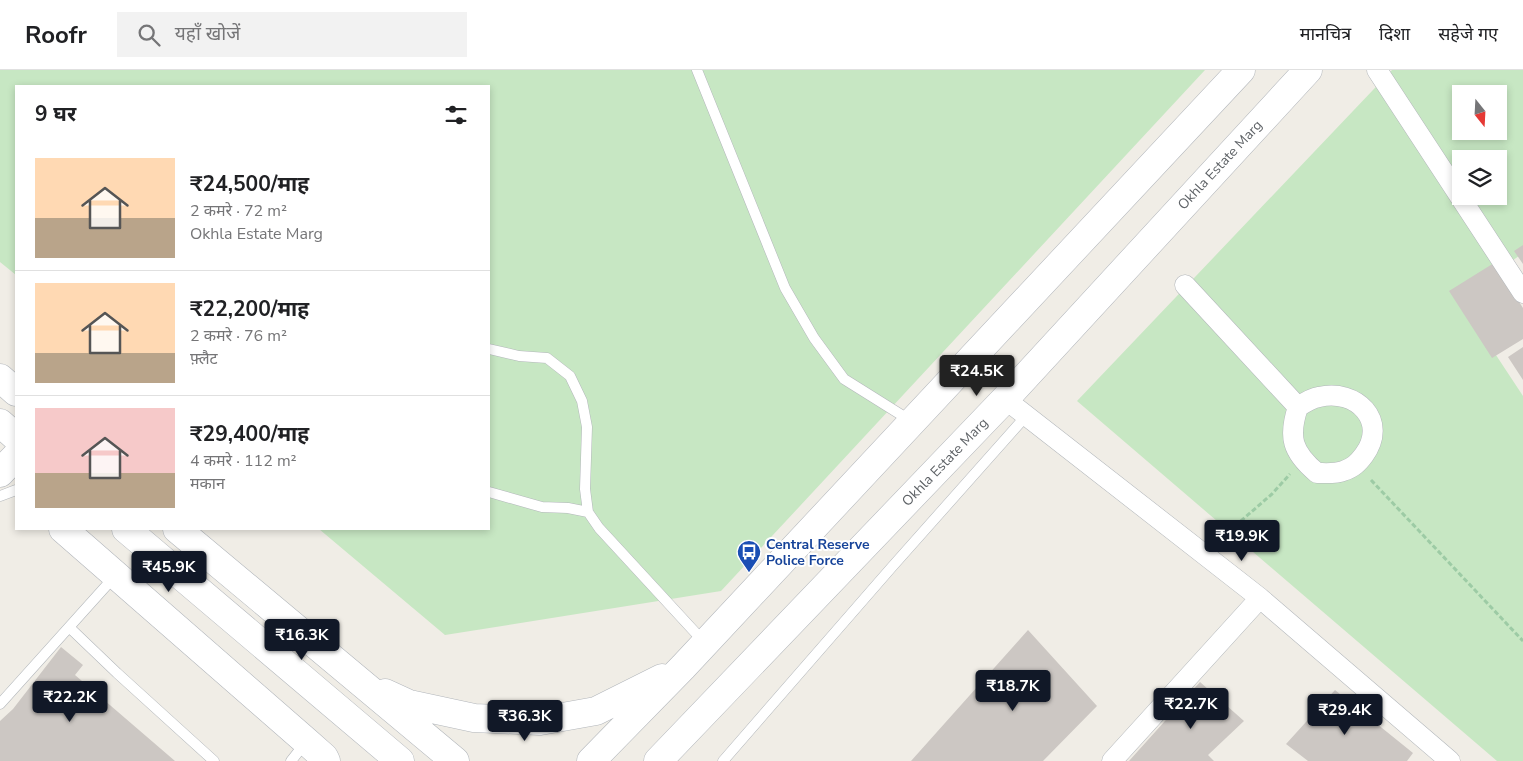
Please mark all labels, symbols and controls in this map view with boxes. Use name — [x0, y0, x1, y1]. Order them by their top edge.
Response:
search box — [117, 12, 467, 57]
text: Roofr — [25, 19, 87, 51]
icon: search — [135, 21, 163, 49]
text: यहाँ खोजें — [175, 21, 240, 47]
text: मानचित्र — [1300, 22, 1351, 46]
text: दिशा — [1379, 22, 1410, 46]
text: सहेजे गए — [1438, 22, 1498, 46]
north arrow — [1452, 85, 1508, 140]
map controls — [1452, 85, 1507, 205]
text: 9 घर — [35, 100, 76, 128]
icon: filters — [442, 101, 470, 129]
street label: Okhla Estate Marg — [1173, 116, 1267, 214]
button: layers — [1452, 150, 1507, 205]
text: ₹24,500/माह — [190, 170, 309, 198]
icon: home — [75, 178, 135, 238]
text: 2 कमरे · 72 m² — [190, 200, 287, 222]
text: Okhla Estate Marg — [190, 223, 323, 245]
text: ₹22,200/माह — [190, 295, 309, 323]
icon: home — [75, 303, 135, 363]
text: 2 कमरे · 76 m² — [190, 325, 287, 347]
text: फ़्लैट — [190, 348, 218, 370]
pin: ₹24.5K — [936, 354, 1018, 397]
text: ₹24.5K — [951, 360, 1004, 382]
street label: Okhla Estate Marg — [898, 414, 992, 510]
text: ₹29,400/माह — [190, 420, 309, 448]
icon: home — [75, 428, 135, 488]
text: 4 कमरे · 112 m² — [190, 450, 297, 472]
text: मकान — [190, 473, 225, 495]
pin: ₹19.9K — [1201, 520, 1283, 562]
text: ₹19.9K — [1216, 525, 1269, 547]
place label: Central Reserve Police Force — [766, 535, 870, 570]
bus stop icon: Central Reserve Police Force — [736, 539, 762, 573]
pin: ₹45.9K — [128, 550, 210, 593]
text: ₹45.9K — [143, 556, 196, 578]
pin: ₹16.3K — [261, 618, 343, 661]
text: ₹16.3K — [276, 624, 329, 646]
pin: ₹18.7K — [972, 670, 1054, 712]
text: ₹18.7K — [987, 675, 1040, 697]
pin: ₹22.2K — [29, 680, 111, 723]
text: ₹22.2K — [44, 686, 97, 708]
pin: ₹22.7K — [1150, 688, 1232, 730]
text: ₹22.7K — [1165, 693, 1218, 715]
pin: ₹29.4K — [1304, 694, 1386, 736]
text: ₹29.4K — [1319, 699, 1372, 721]
pin: ₹36.3K — [484, 700, 566, 742]
text: ₹36.3K — [499, 705, 552, 727]

